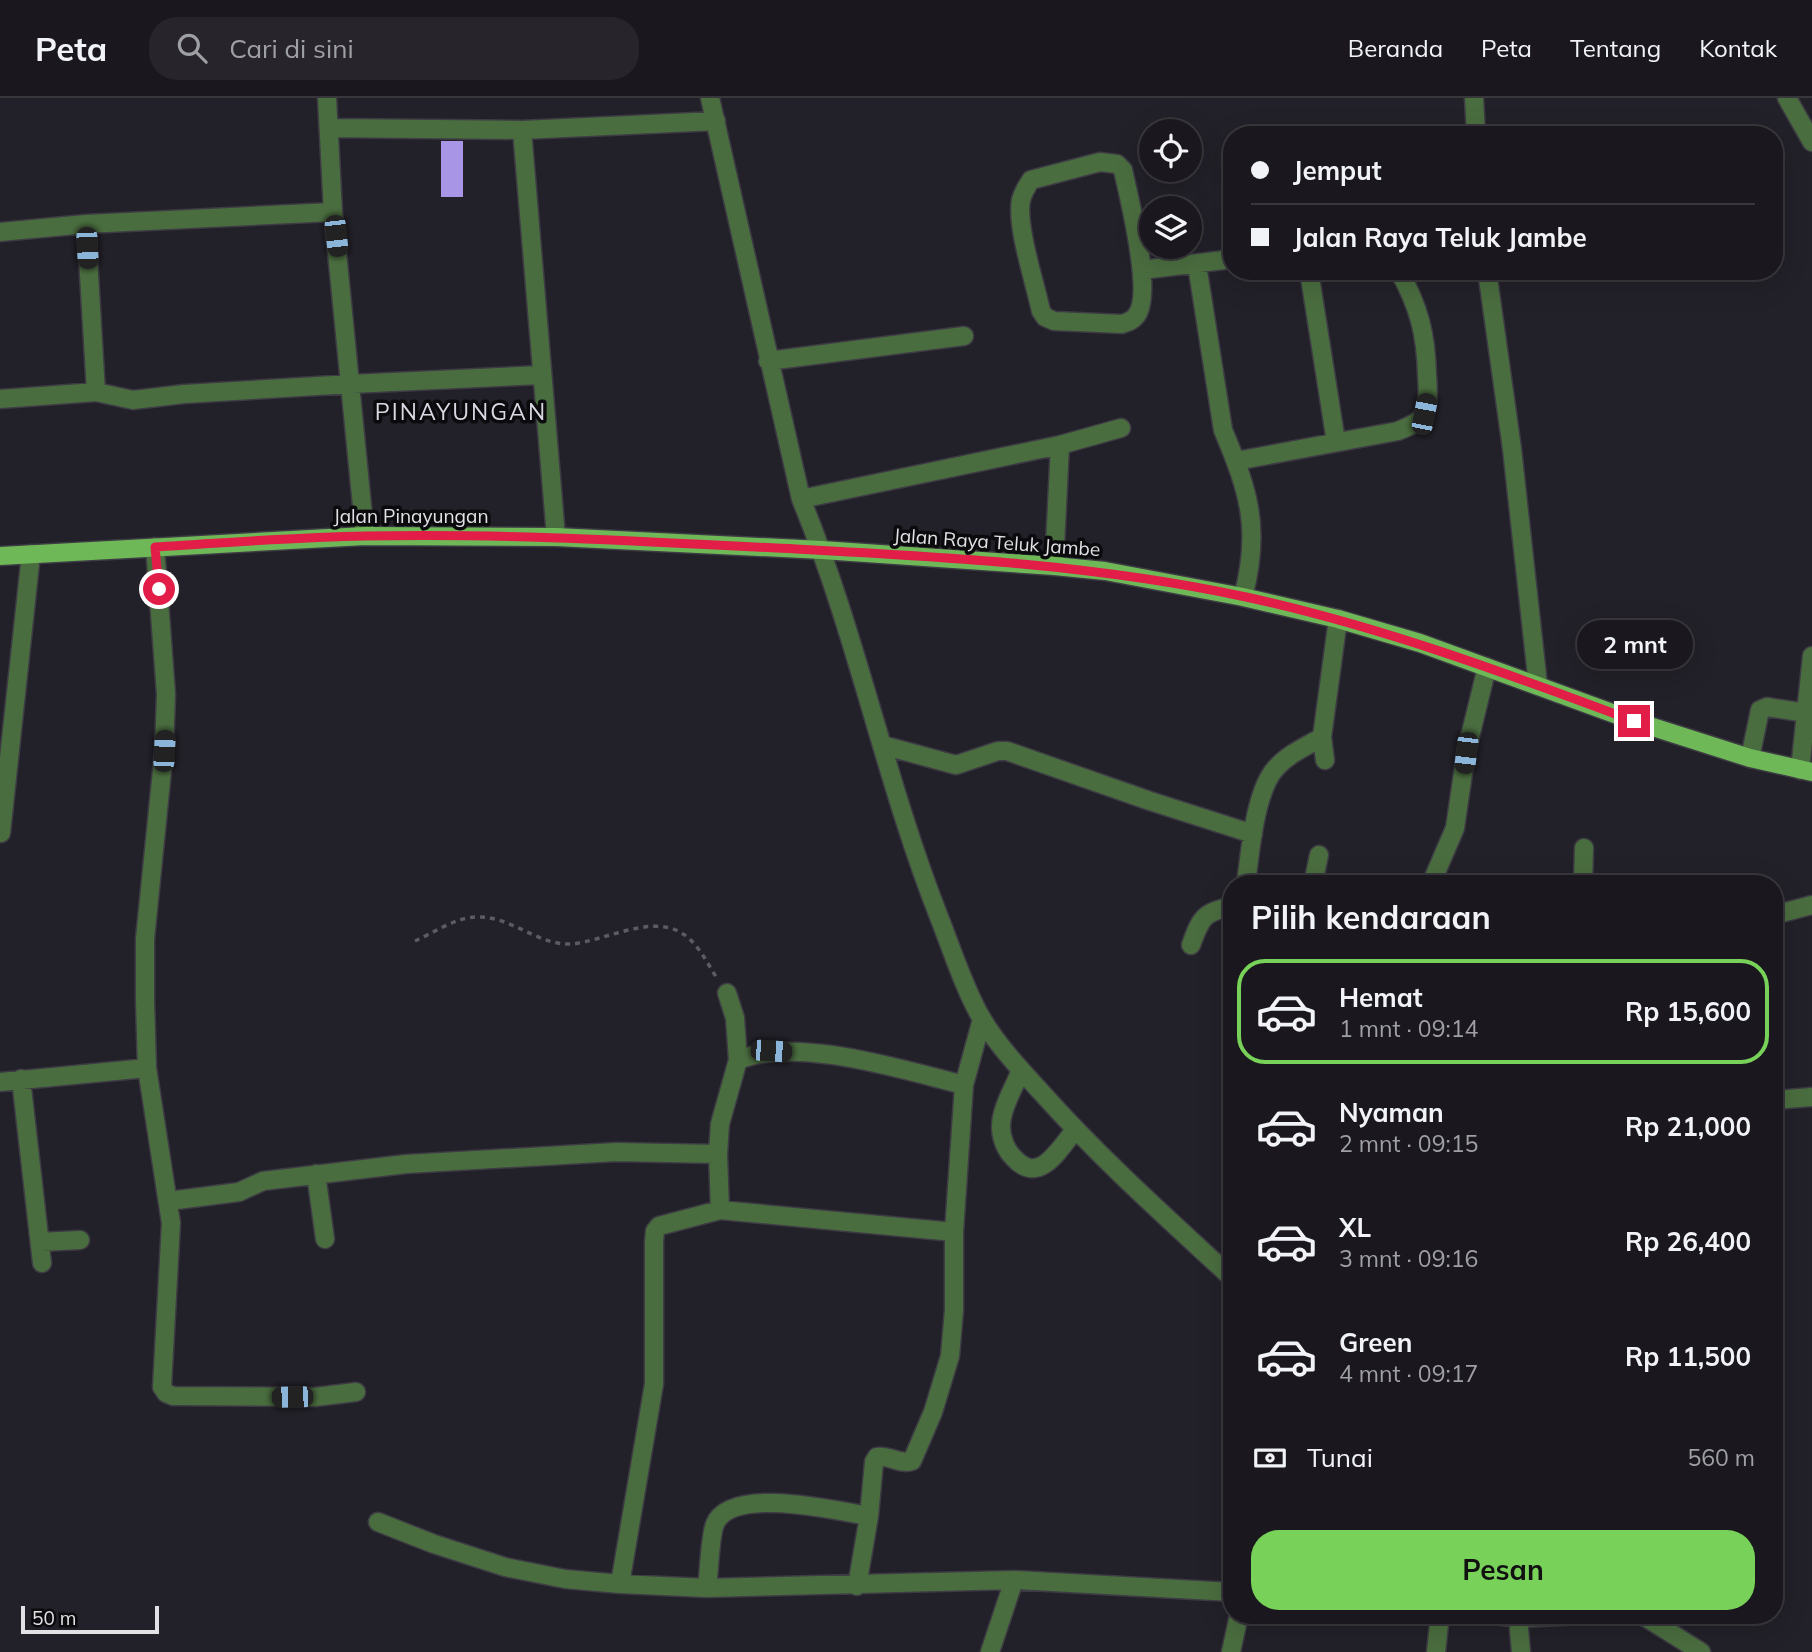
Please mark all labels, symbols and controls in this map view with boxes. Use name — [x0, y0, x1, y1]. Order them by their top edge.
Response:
search box — [149, 17, 639, 80]
text: Peta — [35, 28, 107, 69]
icon: search — [173, 29, 211, 67]
text: Cari di sini — [229, 32, 354, 65]
text: Beranda — [1348, 33, 1443, 63]
text: Peta — [1481, 33, 1532, 63]
text: Tentang — [1570, 33, 1661, 63]
text: Kontak — [1699, 33, 1777, 63]
map controls — [1139, 119, 1202, 259]
button: locate — [1139, 119, 1202, 182]
text: Jemput — [1293, 154, 1382, 187]
button: layers — [1139, 196, 1202, 259]
car — [324, 214, 349, 258]
text: Jalan Raya Teluk Jambe — [1293, 221, 1587, 254]
car — [76, 226, 99, 270]
car — [1410, 391, 1439, 437]
district label: PINAYUNGAN — [375, 397, 547, 426]
street label: Jalan Pinayungan — [333, 504, 489, 528]
street label: Jalan Raya Teluk Jambe — [893, 523, 1101, 561]
route start — [143, 573, 175, 605]
callout: 2 mnt — [1576, 620, 1692, 668]
text: 2 mnt — [1603, 630, 1667, 659]
route end — [1618, 705, 1650, 737]
car — [153, 729, 176, 773]
car — [1454, 731, 1479, 775]
text: Pilih kendaraan — [1251, 897, 1491, 937]
icon: car — [1255, 980, 1318, 1043]
text: Hemat — [1339, 981, 1423, 1014]
text: Rp 15,600 — [1625, 995, 1751, 1028]
text: 1 mnt · 09:14 — [1339, 1014, 1478, 1043]
car — [750, 1039, 793, 1063]
icon: car — [1255, 1095, 1318, 1158]
text: Nyaman — [1339, 1096, 1444, 1129]
text: Rp 21,000 — [1625, 1110, 1751, 1143]
text: 2 mnt · 09:15 — [1339, 1129, 1478, 1158]
icon: car — [1255, 1210, 1318, 1273]
text: XL — [1339, 1211, 1371, 1244]
text: Rp 26,400 — [1625, 1225, 1751, 1258]
text: 3 mnt · 09:16 — [1339, 1244, 1478, 1273]
icon: car — [1255, 1325, 1318, 1388]
text: Green — [1339, 1326, 1412, 1359]
text: Rp 11,500 — [1625, 1340, 1751, 1373]
text: 4 mnt · 09:17 — [1339, 1359, 1478, 1388]
car — [271, 1386, 314, 1408]
icon: cash — [1251, 1439, 1289, 1477]
text: Tunai — [1307, 1441, 1373, 1474]
text: 560 m — [1687, 1443, 1755, 1472]
button: Pesan — [1251, 1530, 1755, 1610]
scale bar — [21, 1603, 159, 1635]
text: 50 m — [32, 1606, 76, 1630]

